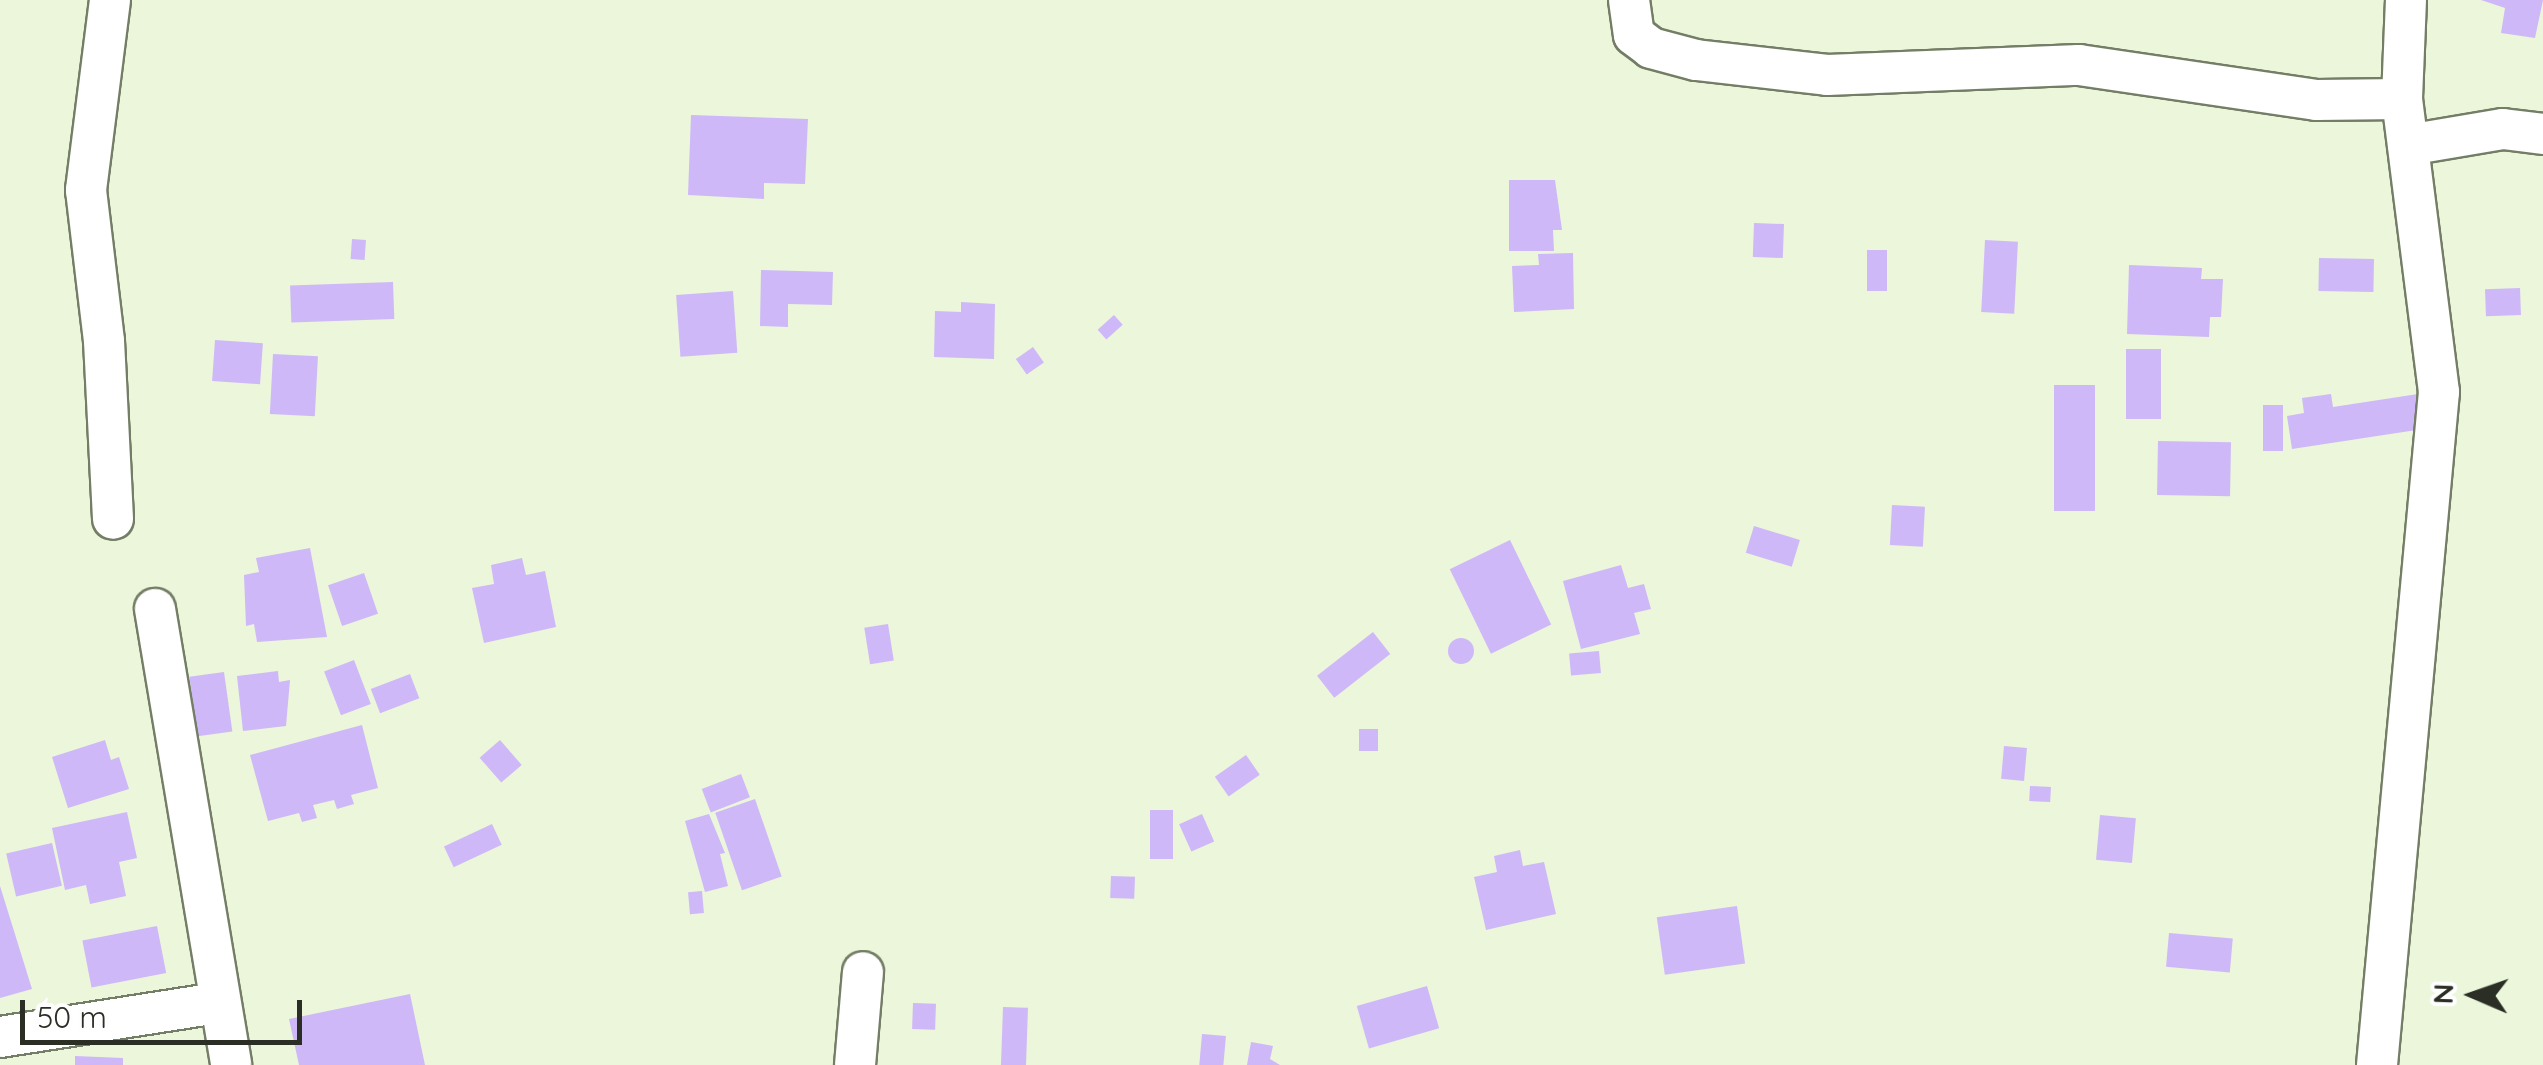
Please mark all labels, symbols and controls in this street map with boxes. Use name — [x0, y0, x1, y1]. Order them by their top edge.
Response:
north arrow — [2423, 945, 2523, 1045]
scale bar — [25, 980, 308, 1042]
text: N — [2425, 983, 2460, 1005]
text: 50 m — [37, 998, 107, 1036]

